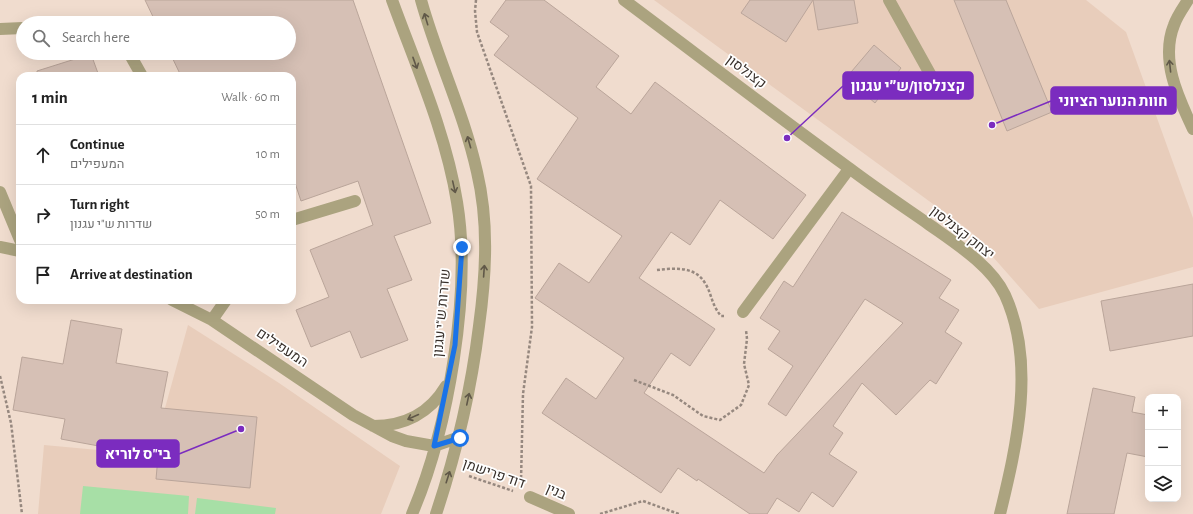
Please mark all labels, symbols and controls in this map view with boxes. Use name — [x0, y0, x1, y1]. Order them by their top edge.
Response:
one-way arrow — [422, 13, 429, 26]
search box — [16, 16, 296, 60]
icon: search — [30, 27, 52, 49]
text: Search here — [62, 30, 130, 45]
street label: קצנלסון — [724, 53, 768, 91]
one-way arrow — [412, 56, 419, 69]
one-way arrow — [1166, 60, 1174, 73]
callout: קצנלסון/ש״י עגנון — [843, 72, 973, 99]
text: קצנלסון/ש״י עגנון — [851, 79, 965, 94]
callout: חוות הנוער הציוני — [1051, 87, 1176, 114]
text: 1 min — [32, 89, 68, 106]
text: Walk · 60 m — [221, 91, 280, 104]
text: חוות הנוער הציוני — [1058, 94, 1168, 109]
one-way arrow — [465, 136, 472, 149]
text: Continue — [70, 137, 125, 152]
icon: ahead — [32, 144, 54, 166]
text: 10 m — [256, 148, 280, 161]
text: המעפילים — [70, 158, 124, 171]
one-way arrow — [450, 180, 458, 193]
text: Turn right — [70, 197, 129, 212]
icon: right — [32, 204, 54, 226]
street label: יצחק קצנלסון — [927, 204, 997, 262]
text: 50 m — [255, 208, 280, 221]
text: שדרות ש"י עגנון — [70, 218, 152, 231]
route end — [453, 238, 471, 256]
icon: arrive — [32, 264, 54, 286]
one-way arrow — [481, 264, 488, 277]
text: Arrive at destination — [70, 267, 193, 282]
street label: שדרות ש"י עגנון — [431, 268, 453, 358]
street label: המעפילים — [254, 326, 310, 370]
one-way arrow — [465, 393, 473, 406]
map controls — [1145, 394, 1181, 502]
button: + — [1145, 394, 1181, 430]
one-way arrow — [408, 414, 420, 421]
route start — [451, 429, 469, 447]
button: − — [1145, 430, 1181, 466]
callout: בי"ס לוריא — [97, 440, 179, 467]
text: בי"ס לוריא — [105, 447, 171, 462]
street label: דוד פרישמן — [461, 457, 527, 491]
button: layers — [1145, 466, 1181, 502]
one-way arrow — [445, 471, 453, 483]
street label: בנין — [544, 481, 569, 503]

